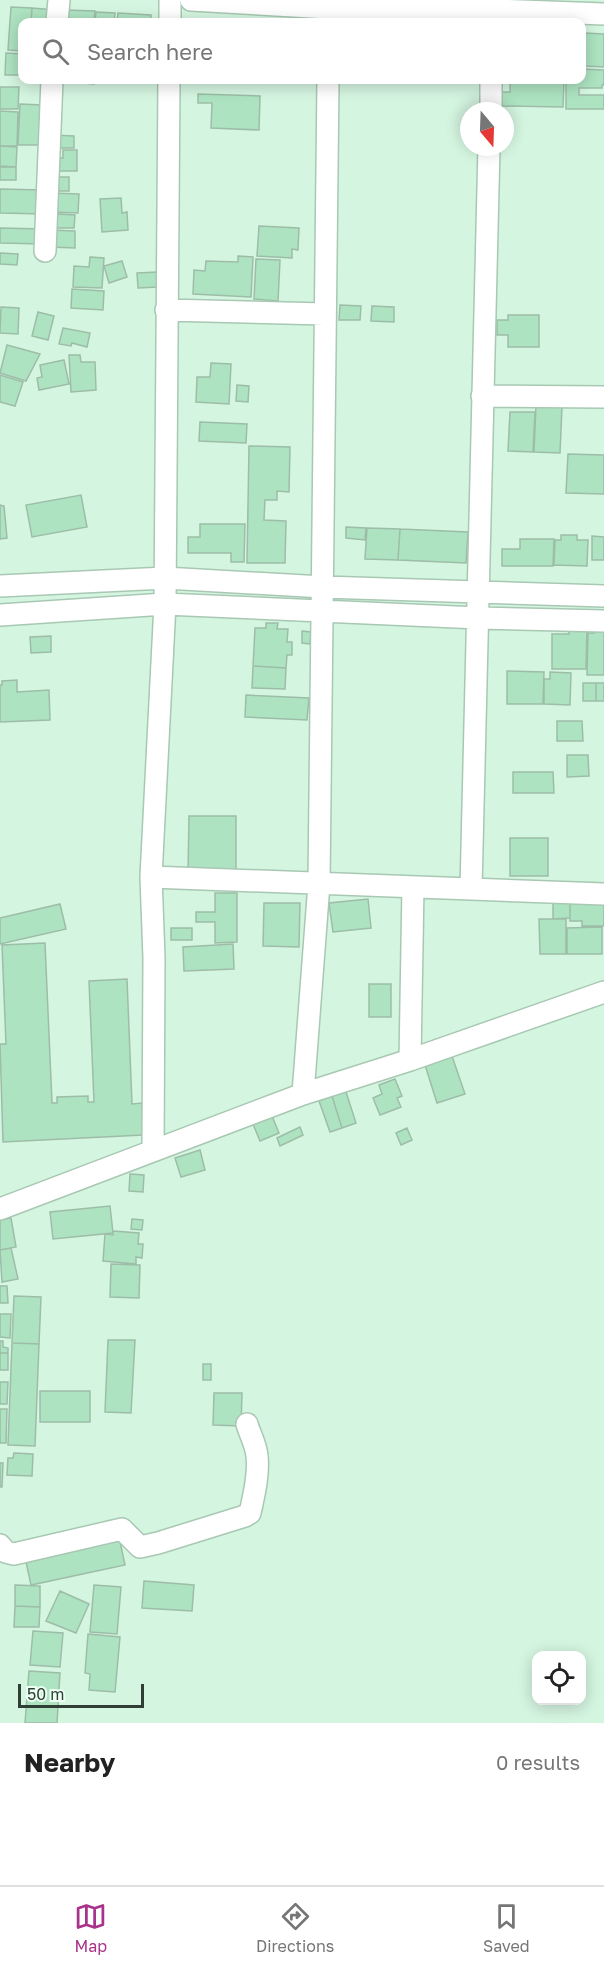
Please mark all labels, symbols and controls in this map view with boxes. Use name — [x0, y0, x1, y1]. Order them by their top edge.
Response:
search box — [18, 18, 586, 84]
icon: search — [39, 35, 72, 68]
text: Search here — [87, 38, 213, 65]
north arrow — [460, 102, 514, 156]
map controls — [532, 1651, 586, 1705]
button: locate — [532, 1651, 586, 1705]
scale bar — [18, 1681, 144, 1708]
text: 50 m — [27, 1684, 64, 1704]
text: Nearby — [24, 1747, 115, 1778]
text: 0 results — [496, 1750, 580, 1774]
tab: Map — [74, 1900, 107, 1956]
tab: Directions — [256, 1900, 334, 1956]
tab: Saved — [483, 1900, 530, 1956]

